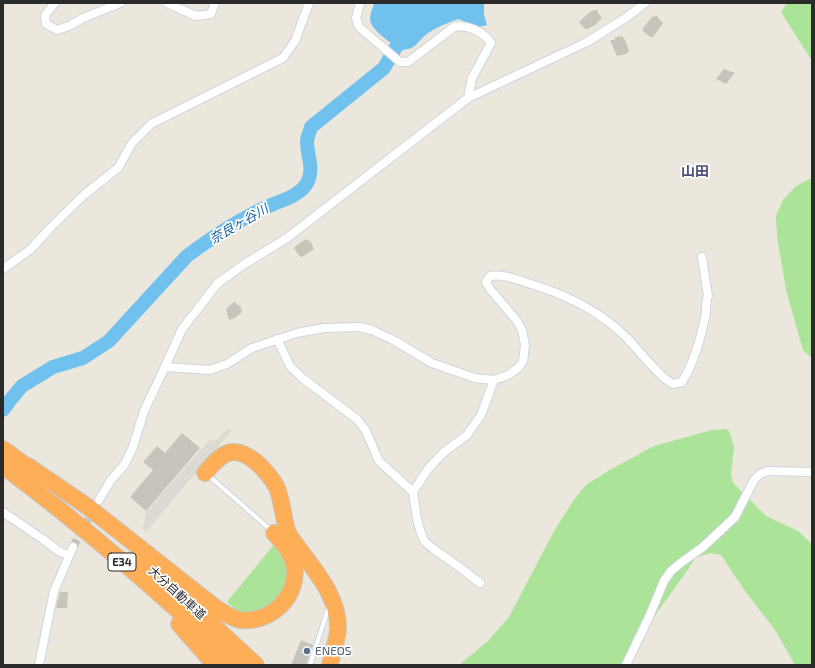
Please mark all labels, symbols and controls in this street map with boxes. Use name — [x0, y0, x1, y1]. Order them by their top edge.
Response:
district label: 山田 — [681, 163, 709, 179]
water label: 奈良ヶ谷川 — [207, 201, 271, 247]
road number: E34 — [108, 553, 136, 571]
street label: 大分自動車道 — [145, 564, 209, 622]
place label: ENEOS — [315, 644, 352, 658]
marker: ENEOS — [302, 646, 312, 656]

